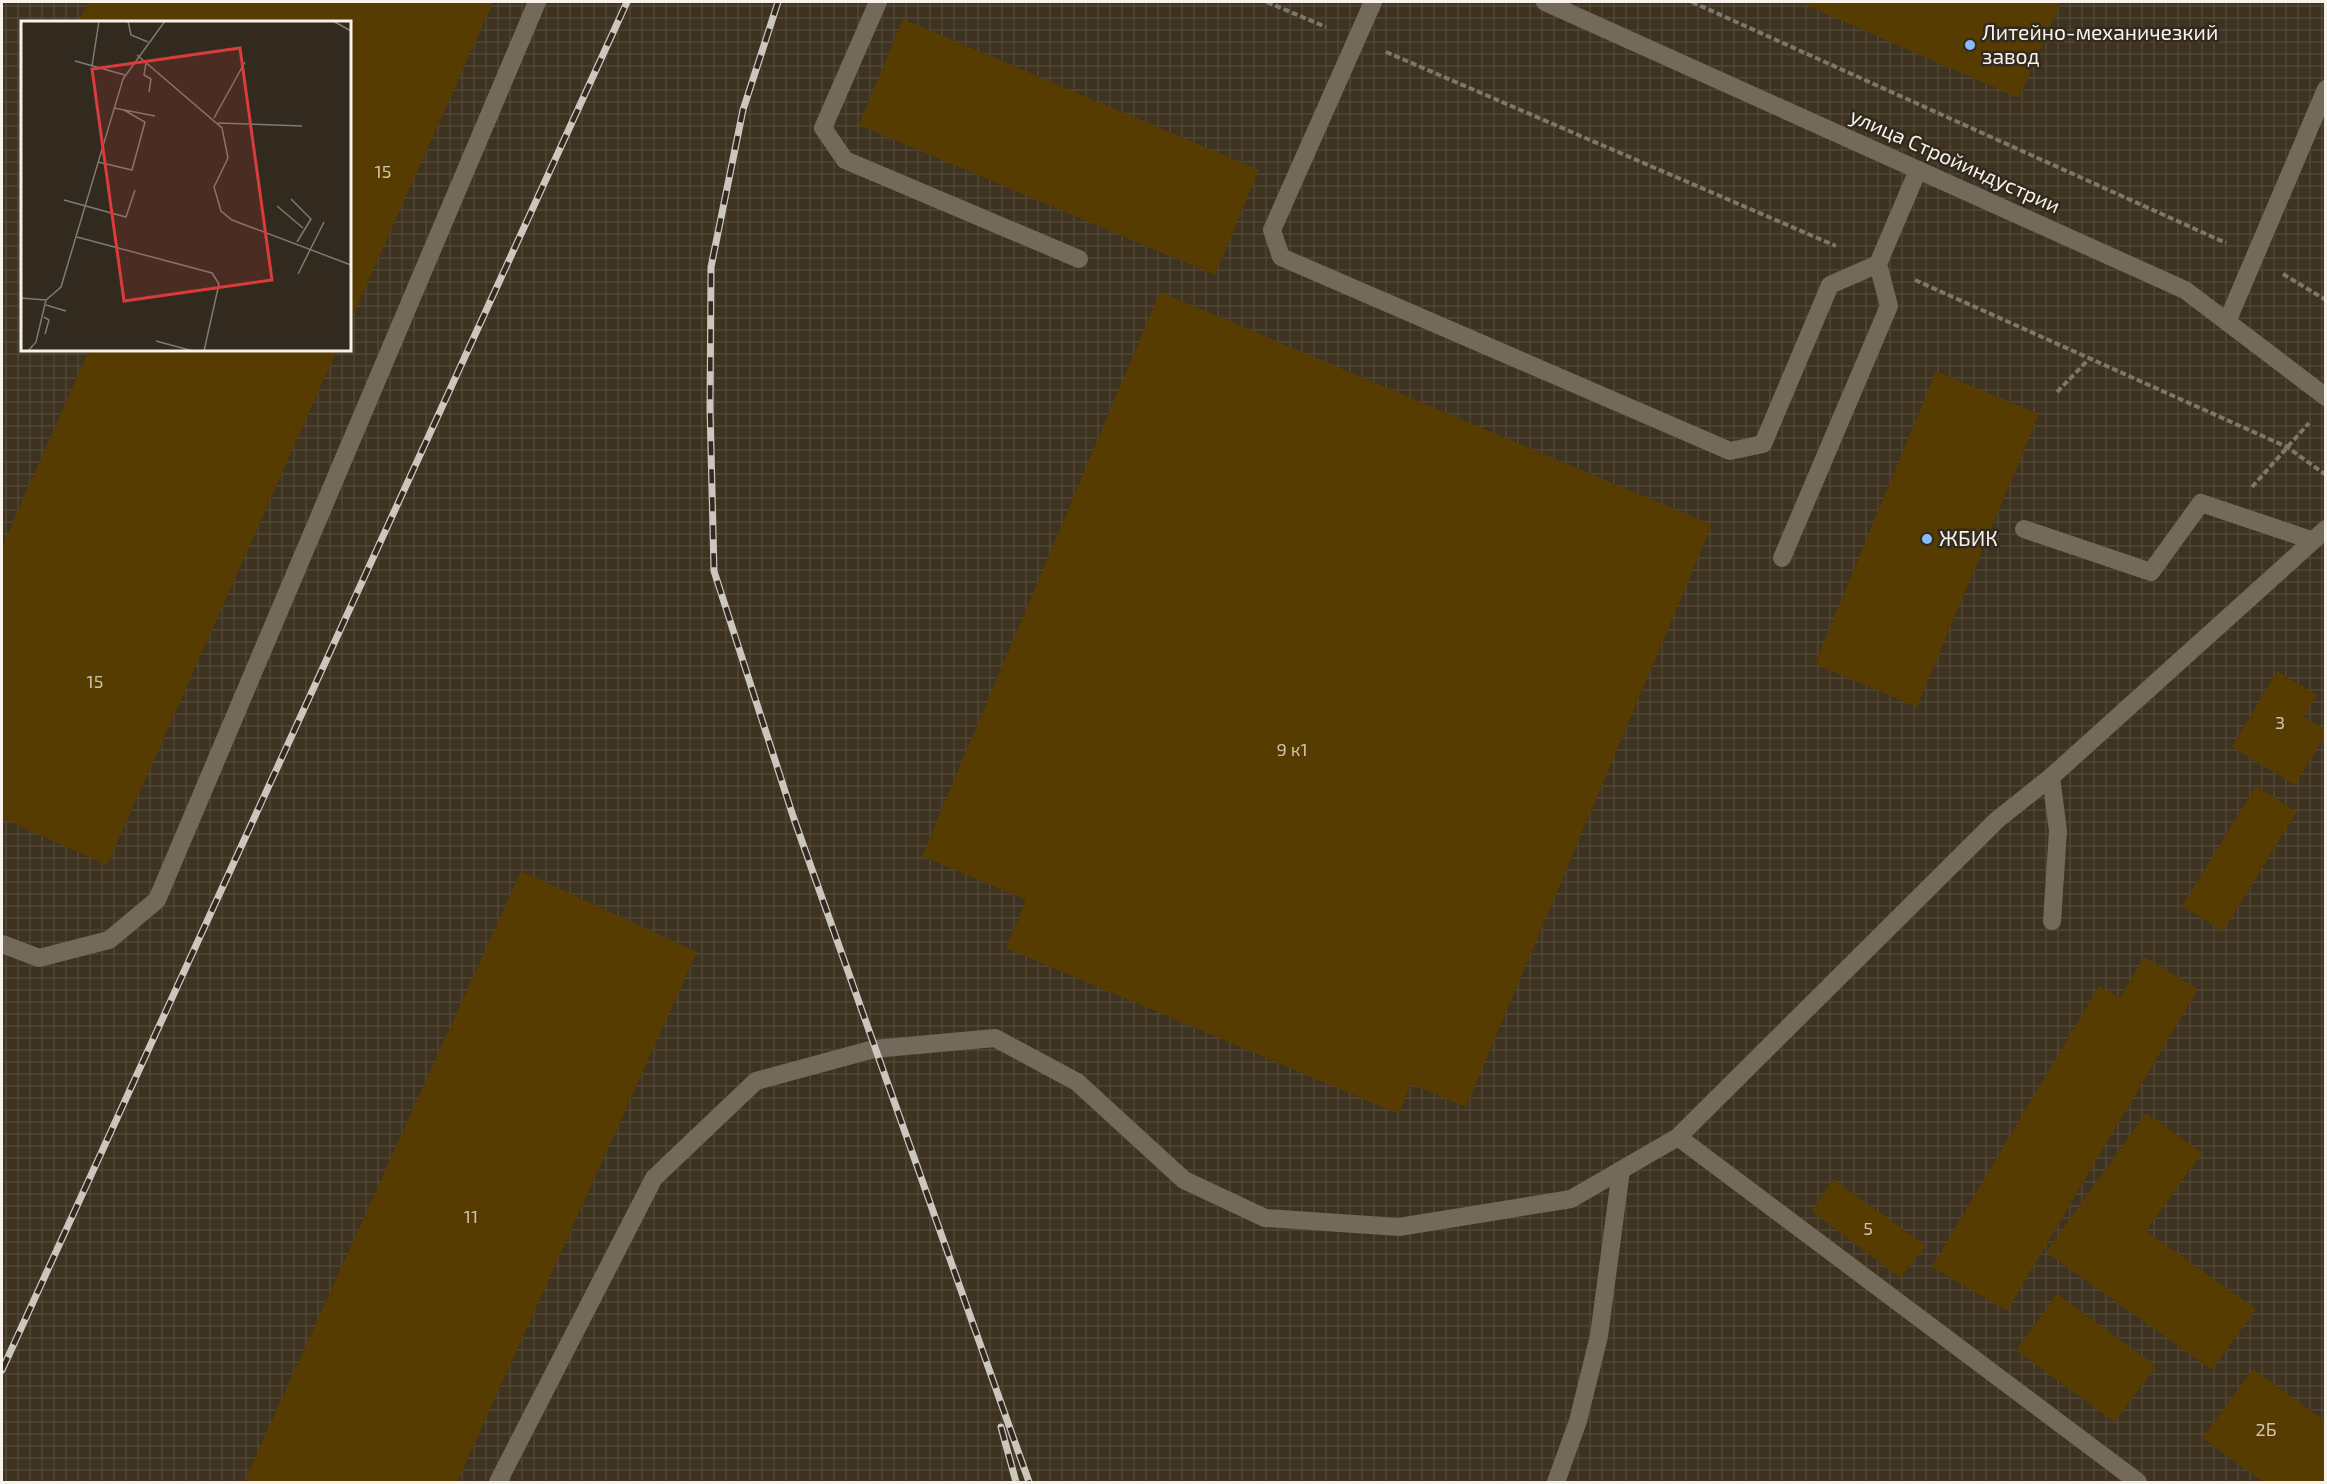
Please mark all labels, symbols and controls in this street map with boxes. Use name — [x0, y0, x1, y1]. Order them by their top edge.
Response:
place label: Литейно-механичезкий завод — [1982, 19, 2218, 68]
inset map — [21, 21, 351, 351]
marker: Литейно-механичезкий завод — [1963, 38, 1977, 52]
street label: улица Стройиндустрии — [1846, 102, 2065, 218]
house number: 15 — [375, 160, 391, 182]
place label: ЖБИК — [1939, 525, 1998, 550]
marker: ЖБИК — [1920, 532, 1934, 546]
house number: 15 — [87, 670, 103, 692]
house number: 3 — [2275, 711, 2285, 733]
house number: 9 к1 — [1276, 738, 1308, 760]
house number: 11 — [464, 1205, 478, 1227]
house number: 5 — [1863, 1217, 1873, 1239]
house number: 2Б — [2256, 1418, 2276, 1440]

